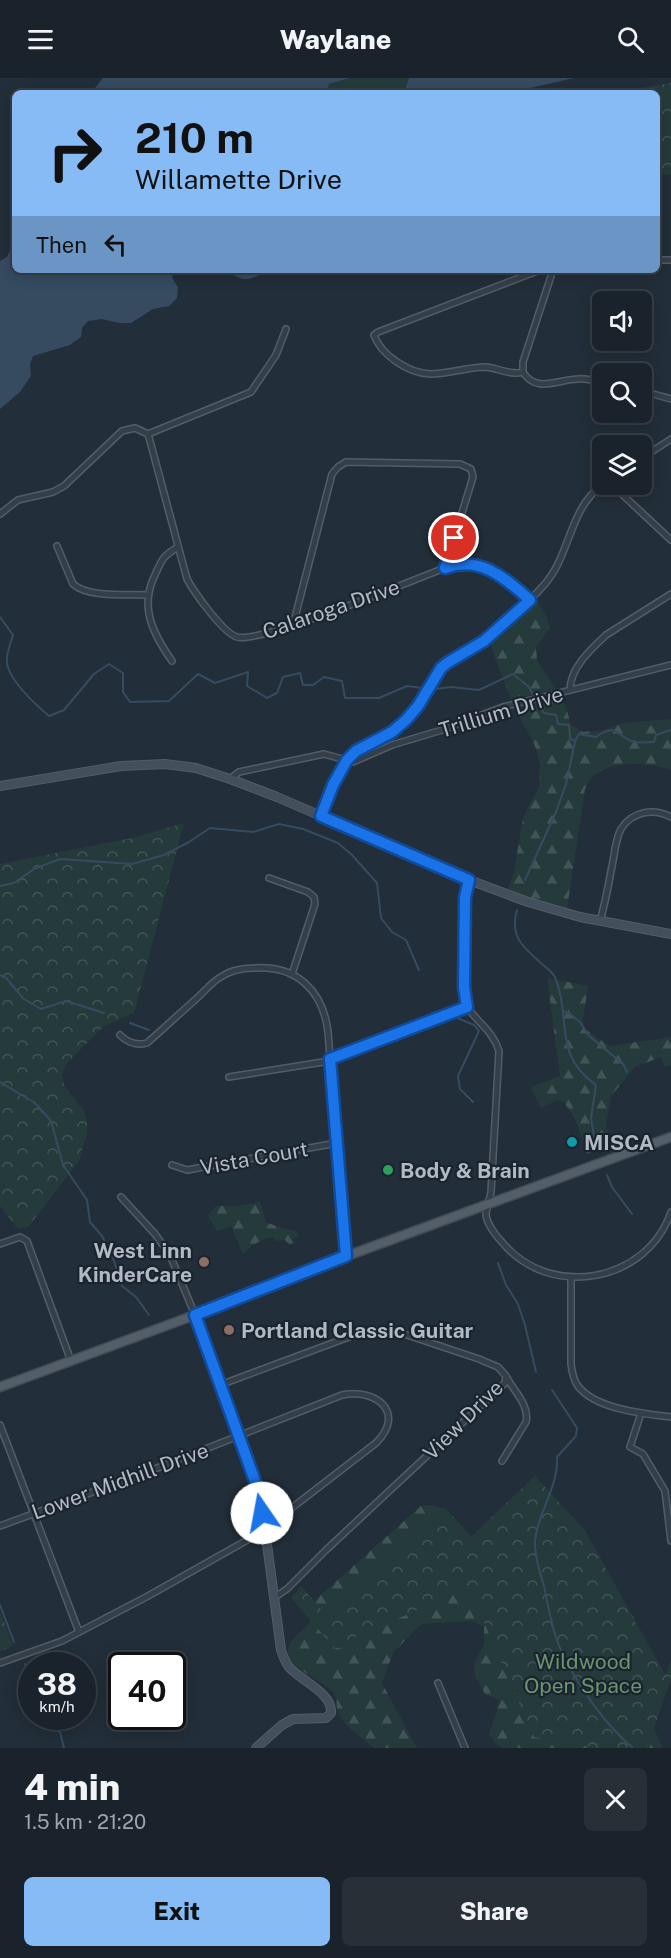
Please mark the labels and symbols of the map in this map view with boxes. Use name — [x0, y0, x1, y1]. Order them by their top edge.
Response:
pin — [428, 512, 479, 563]
street label: Calaroga Drive — [259, 574, 403, 644]
street label: Trillium Drive — [436, 681, 566, 743]
place label: MISCA — [584, 1130, 654, 1155]
marker: MISCA — [565, 1135, 579, 1149]
street label: Vista Court — [198, 1136, 310, 1180]
place label: Body & Brain — [400, 1158, 530, 1183]
marker: Body & Brain — [381, 1163, 395, 1177]
place label: West Linn KinderCare — [78, 1238, 192, 1287]
marker: West Linn KinderCare — [197, 1255, 211, 1269]
place label: Portland Classic Guitar — [241, 1318, 474, 1343]
marker: Portland Classic Guitar — [222, 1323, 236, 1337]
street label: View Drive — [418, 1375, 508, 1465]
street label: Lower Midhill Drive — [28, 1437, 212, 1525]
position arrow — [230, 1481, 294, 1545]
park label: Wildwood Open Space — [524, 1649, 642, 1698]
speed limit sign: 40 — [108, 1652, 186, 1730]

